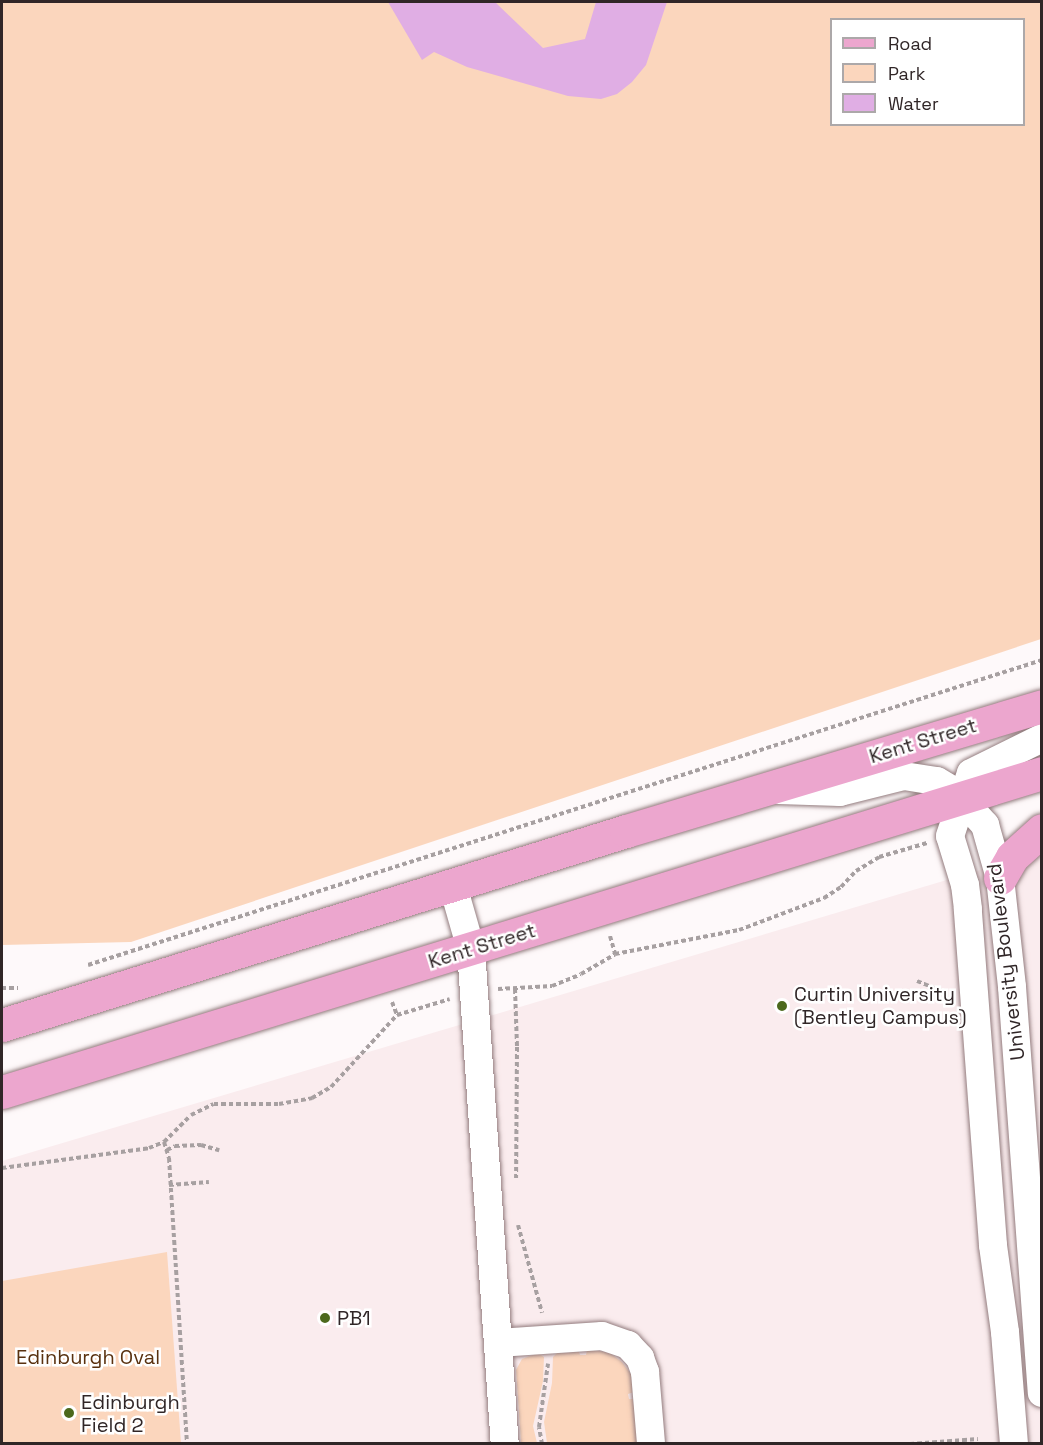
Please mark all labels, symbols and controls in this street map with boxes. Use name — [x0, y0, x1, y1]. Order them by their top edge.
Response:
legend — [830, 18, 1025, 126]
text: Road — [888, 32, 932, 55]
text: Park — [888, 62, 925, 85]
text: Water — [888, 92, 939, 115]
street label: Kent Street — [866, 713, 980, 769]
street label: University Boulevard — [982, 862, 1030, 1062]
street label: Kent Street — [425, 918, 539, 974]
place label: Curtin University (Bentley Campus) — [794, 982, 967, 1029]
marker: Curtin University (Bentley Campus) — [775, 999, 789, 1013]
place label: PB1 — [337, 1306, 371, 1330]
marker: PB1 — [318, 1311, 332, 1325]
park label: Edinburgh Oval — [16, 1345, 160, 1369]
place label: Edinburgh Field 2 — [81, 1390, 180, 1437]
marker: Edinburgh Field 2 — [62, 1406, 76, 1420]

